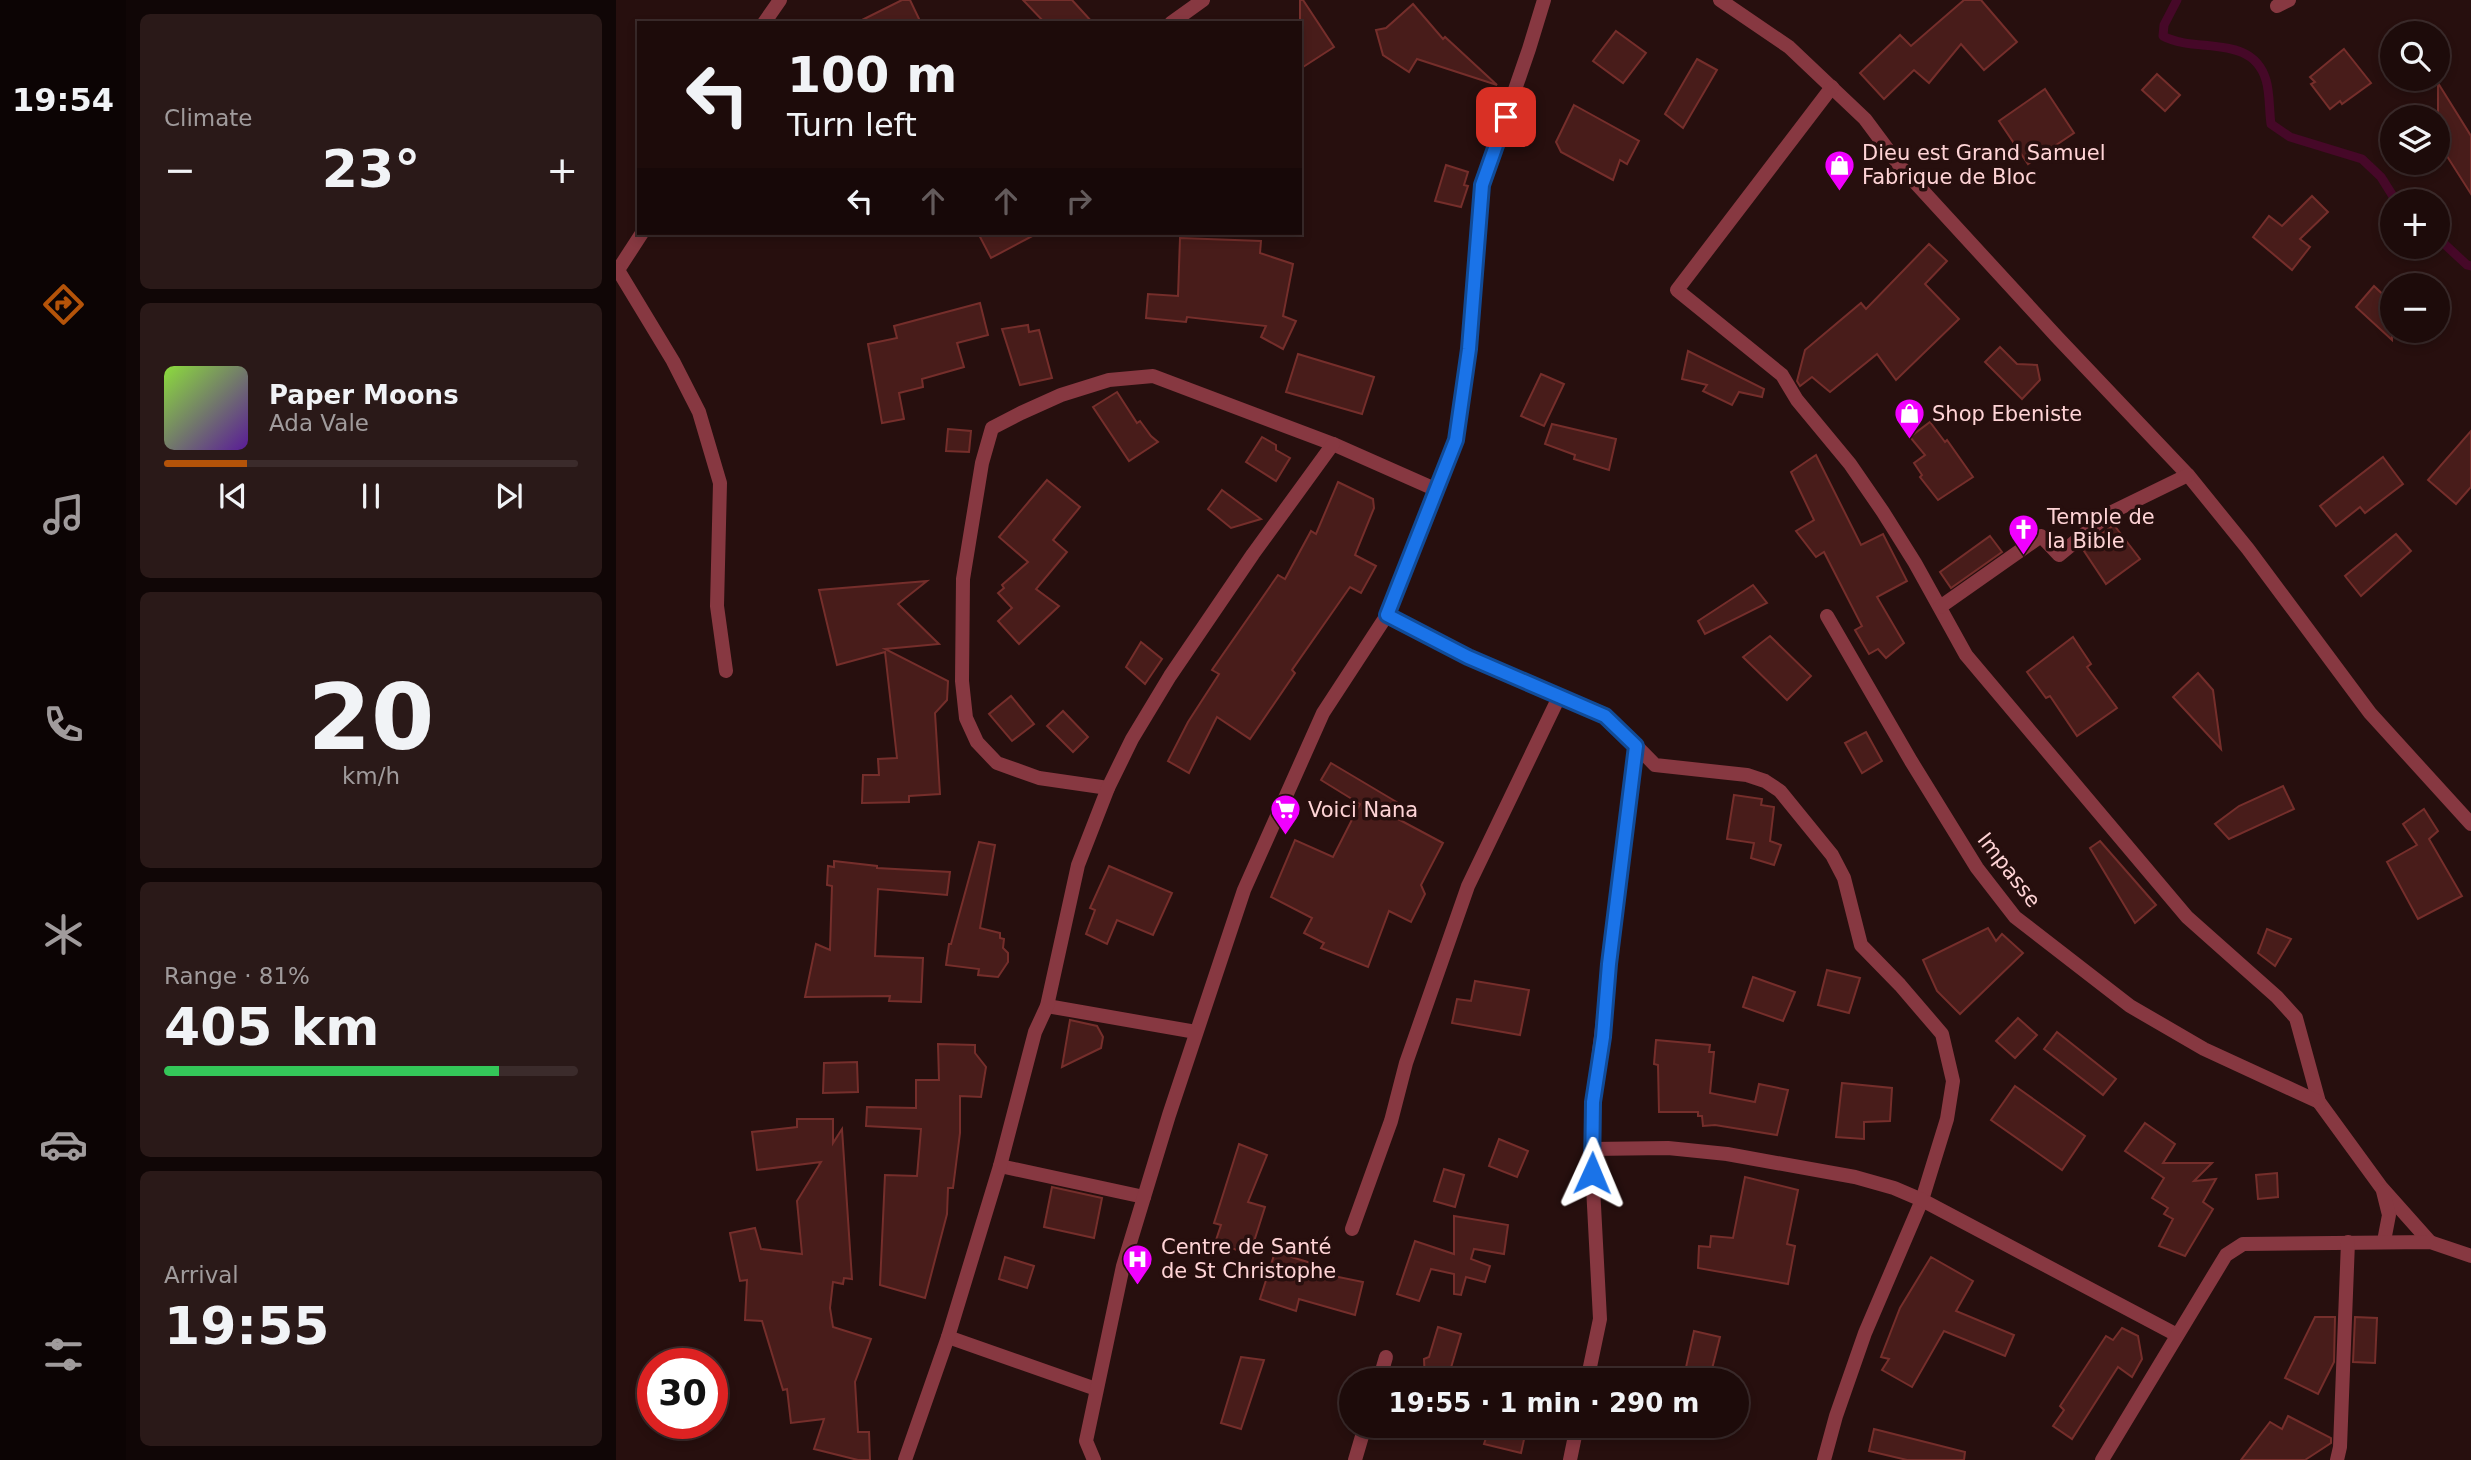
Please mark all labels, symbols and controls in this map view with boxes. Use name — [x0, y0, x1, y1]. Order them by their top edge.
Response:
map controls — [2380, 21, 2450, 343]
button: search — [2380, 21, 2450, 91]
text: 100 m — [787, 47, 957, 104]
icon: left — [672, 49, 763, 140]
text: 19:54 — [12, 81, 114, 119]
pin — [1476, 87, 1536, 147]
icon: arrive — [1487, 98, 1525, 136]
text: Climate — [164, 105, 253, 131]
button: layers — [2380, 105, 2450, 175]
text: Turn left — [787, 106, 917, 144]
text: 23° — [322, 139, 420, 199]
place label: Dieu est Grand Samuel Fabrique de Bloc — [1862, 141, 2106, 189]
text: − — [164, 148, 196, 192]
text: + — [546, 148, 578, 192]
shop icon: Dieu est Grand Samuel Fabrique de Bloc — [1822, 148, 1856, 192]
icon: left — [841, 182, 879, 220]
icon: ahead — [914, 182, 952, 220]
icon: ahead — [987, 182, 1025, 220]
icon: right — [1060, 182, 1098, 220]
button: + — [2380, 189, 2450, 259]
button: − — [2380, 273, 2450, 343]
icon: directions — [39, 280, 88, 329]
text: Paper Moons — [269, 380, 459, 410]
shop icon: Shop Ebeniste — [1892, 397, 1926, 441]
place label: Shop Ebeniste — [1932, 402, 2082, 426]
text: Ada Vale — [269, 410, 369, 436]
icon: previous — [214, 477, 252, 515]
icon: pause — [352, 477, 390, 515]
icon: next — [490, 477, 528, 515]
icon: music — [39, 490, 88, 539]
place label: Temple de la Bible — [2046, 505, 2155, 553]
church icon: Temple de la Bible — [2007, 512, 2041, 556]
text: 20 — [308, 665, 434, 770]
icon: phone — [39, 700, 88, 749]
text: km/h — [342, 763, 400, 789]
supermarket icon: Voici Nana — [1268, 793, 1302, 837]
place label: Voici Nana — [1308, 798, 1418, 822]
street label: Impasse — [1973, 828, 2045, 912]
icon: climate — [39, 910, 88, 959]
text: Range · 81% — [164, 963, 310, 989]
text: 405 km — [164, 997, 379, 1057]
icon: car — [39, 1120, 88, 1169]
position arrow — [1555, 1136, 1629, 1210]
place label: Centre de Santé de St Christophe — [1161, 1235, 1336, 1283]
hospital icon: Centre de Santé de St Christophe — [1121, 1242, 1155, 1286]
text: Arrival — [164, 1262, 239, 1288]
text: 19:55 — [164, 1296, 330, 1356]
icon: filters — [39, 1330, 88, 1379]
speed limit sign: 30 — [637, 1348, 728, 1439]
text: 19:55 · 1 min · 290 m — [1389, 1388, 1699, 1418]

